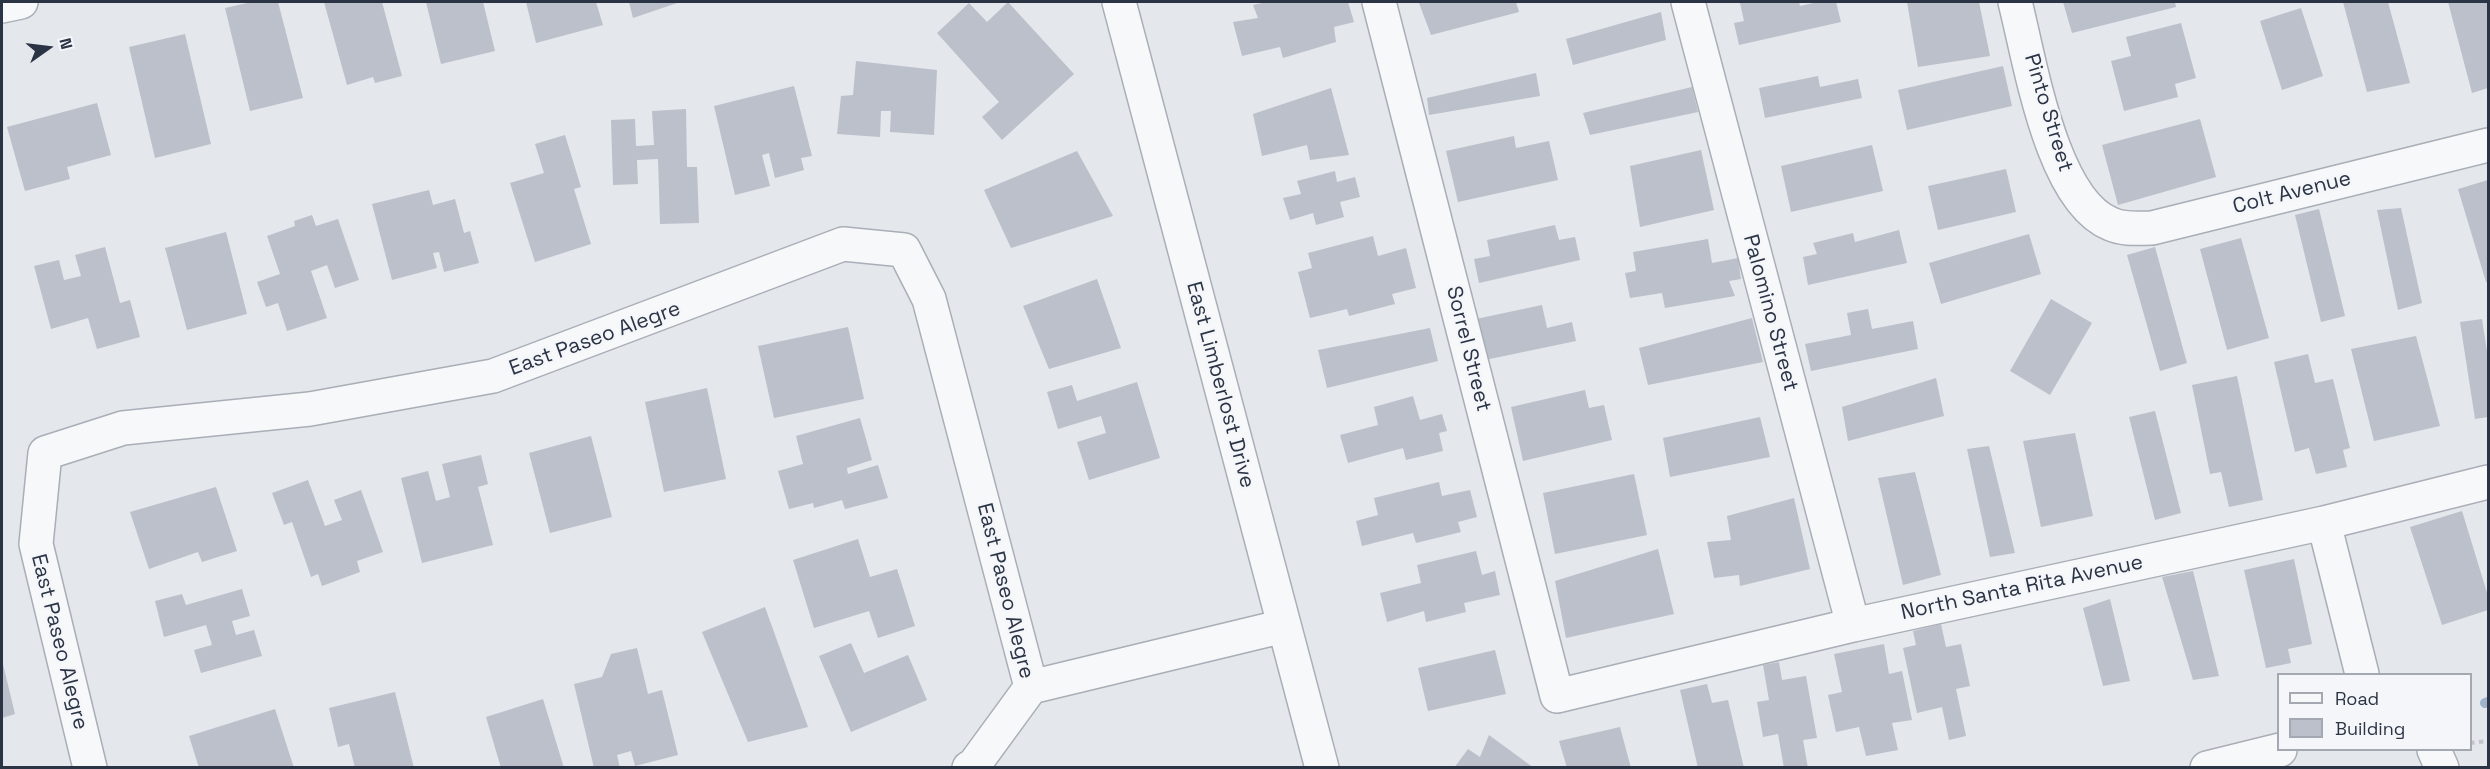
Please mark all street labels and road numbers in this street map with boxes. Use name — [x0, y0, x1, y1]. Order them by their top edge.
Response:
street label: Pinto Street — [2018, 51, 2078, 175]
street label: Colt Avenue — [2230, 166, 2354, 220]
street label: Palomino Street — [1737, 232, 1803, 394]
street label: East Limberlost Drive — [1180, 279, 1260, 491]
street label: Sorrel Street — [1440, 284, 1496, 414]
street label: East Paseo Alegre — [506, 296, 684, 382]
street label: East Paseo Alegre — [971, 501, 1039, 681]
street label: North Santa Rita Avenue — [1899, 550, 2145, 626]
street label: East Paseo Alegre — [25, 552, 93, 732]

